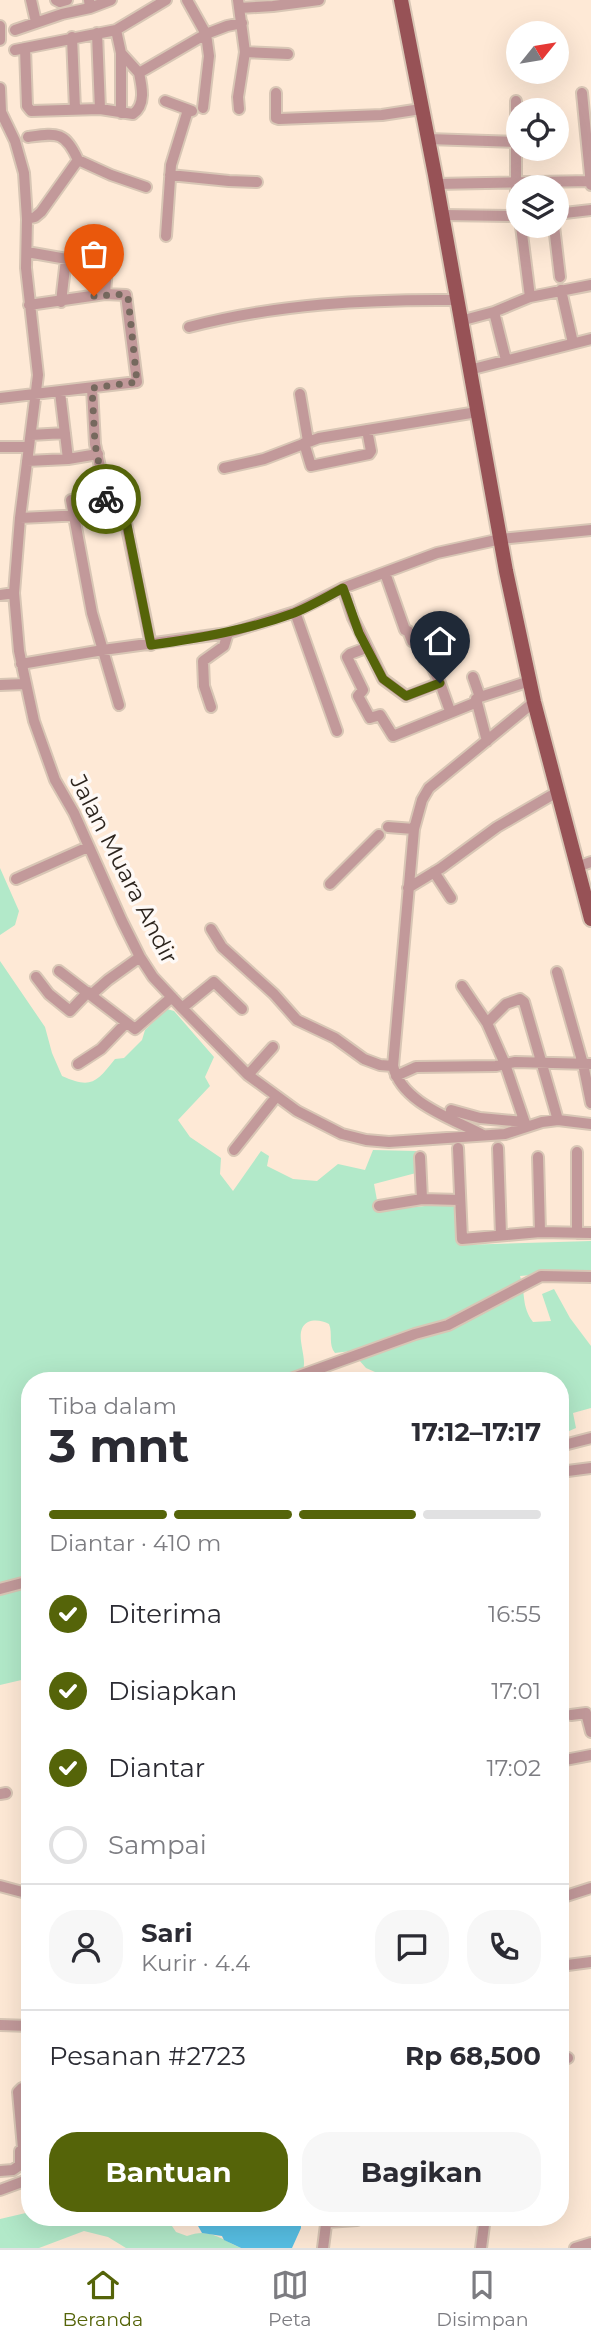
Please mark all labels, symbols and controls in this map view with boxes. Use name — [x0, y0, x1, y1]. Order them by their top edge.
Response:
north arrow — [506, 21, 569, 84]
map controls — [506, 21, 569, 238]
button: locate — [506, 98, 569, 161]
button: layers — [506, 175, 569, 238]
pin — [64, 224, 124, 296]
icon: bag — [75, 235, 113, 273]
courier — [71, 464, 141, 534]
icon: bike — [87, 480, 125, 518]
pin — [410, 611, 470, 683]
icon: home — [421, 622, 459, 660]
street label: Jalan Muara Andir — [64, 769, 184, 968]
text: Tiba dalam — [49, 1392, 177, 1420]
text: 17:12–17:17 — [412, 1416, 541, 1448]
text: 3 mnt — [49, 1417, 189, 1474]
text: Diantar · 410 m — [49, 1529, 221, 1557]
icon: check — [49, 1595, 87, 1633]
text: Diterima — [108, 1598, 222, 1630]
text: 16:55 — [488, 1600, 541, 1628]
icon: check — [49, 1672, 87, 1710]
text: Disiapkan — [108, 1675, 237, 1707]
text: 17:01 — [491, 1677, 541, 1705]
icon: check — [49, 1749, 87, 1787]
text: Diantar — [108, 1752, 205, 1784]
text: 17:02 — [486, 1754, 541, 1782]
text: Sampai — [108, 1829, 207, 1861]
button: person — [49, 1910, 123, 1984]
button: chat — [375, 1910, 449, 1984]
button: phone — [467, 1910, 541, 1984]
text: Sari — [141, 1917, 193, 1949]
text: Kurir · 4.4 — [141, 1949, 250, 1977]
text: Pesanan #2723 — [49, 2040, 246, 2072]
text: Rp 68,500 — [405, 2040, 541, 2072]
button: Bantuan — [49, 2132, 288, 2212]
button: Bagikan — [302, 2132, 541, 2212]
tab: Beranda — [62, 2266, 143, 2331]
tab: Peta — [268, 2266, 311, 2331]
tab: Disimpan — [436, 2266, 529, 2331]

